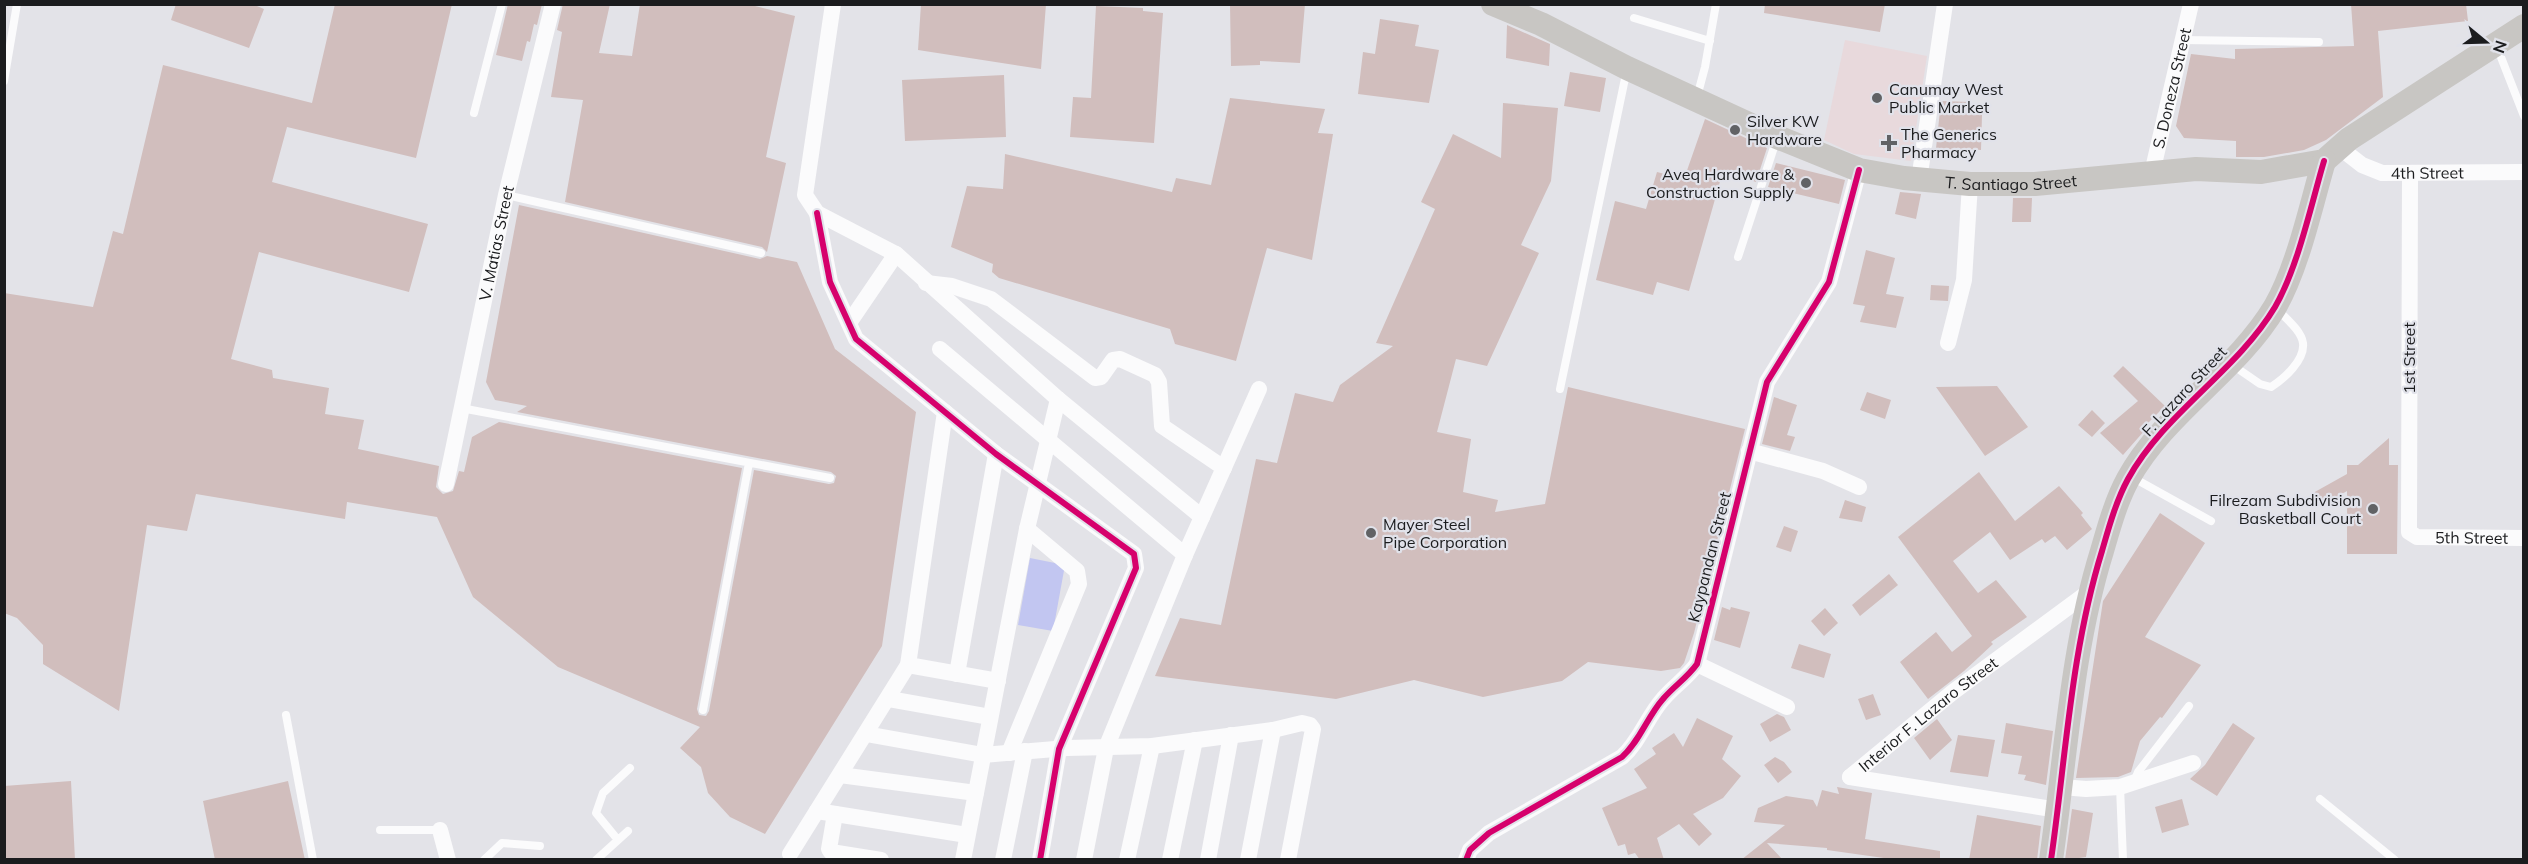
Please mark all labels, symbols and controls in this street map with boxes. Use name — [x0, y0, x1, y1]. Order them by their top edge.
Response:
north arrow — [2456, 12, 2516, 72]
street label: S. Doneza Street — [2148, 26, 2195, 150]
text: N — [2489, 38, 2512, 56]
place label: Canumay West Public Market — [1889, 79, 2004, 117]
marker: Canumay West Public Market — [1870, 91, 1884, 105]
place label: Silver KW Hardware — [1747, 111, 1822, 149]
marker: Silver KW Hardware — [1728, 123, 1742, 137]
place label: The Generics Pharmacy — [1901, 124, 1997, 162]
marker: The Generics Pharmacy — [1882, 136, 1896, 150]
street label: 4th Street — [2391, 162, 2464, 183]
place label: Aveq Hardware & Construction Supply — [1646, 164, 1794, 202]
street label: T. Santiago Street — [1944, 170, 2078, 194]
marker: Aveq Hardware & Construction Supply — [1799, 176, 1813, 190]
street label: V. Matias Street — [474, 183, 518, 302]
street label: 1st Street — [2399, 322, 2419, 394]
street label: F. Lazaro Street — [2137, 342, 2231, 440]
street label: Kaypandan Street — [1683, 489, 1735, 624]
place label: Filrezam Subdivision Basketball Court — [2209, 490, 2361, 528]
marker: Filrezam Subdivision Basketball Court — [2366, 502, 2380, 516]
place label: Mayer Steel Pipe Corporation — [1383, 514, 1507, 552]
marker: Mayer Steel Pipe Corporation — [1364, 526, 1378, 540]
street label: 5th Street — [2435, 527, 2509, 548]
street label: Interior F. Lazaro Street — [1854, 652, 2002, 776]

